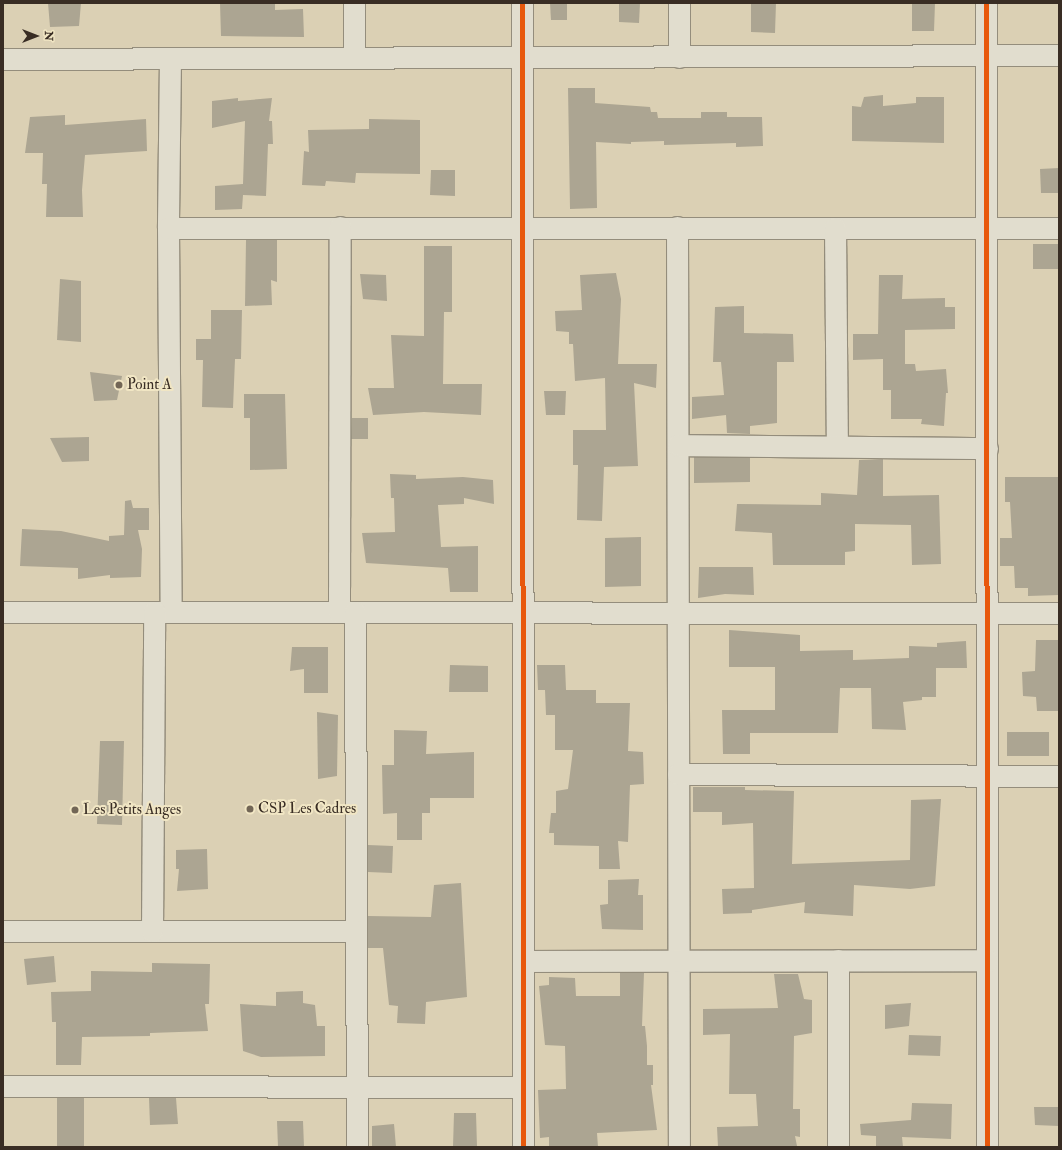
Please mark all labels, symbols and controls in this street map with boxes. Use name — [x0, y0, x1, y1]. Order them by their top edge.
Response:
north arrow — [16, 16, 56, 56]
text: N — [42, 31, 55, 41]
place label: Point A — [127, 376, 172, 394]
marker: Point A — [114, 380, 124, 390]
place label: CSP Les Cadres — [258, 800, 356, 818]
place label: Les Petits Anges — [83, 801, 181, 819]
marker: CSP Les Cadres — [245, 804, 255, 814]
marker: Les Petits Anges — [70, 805, 80, 815]

